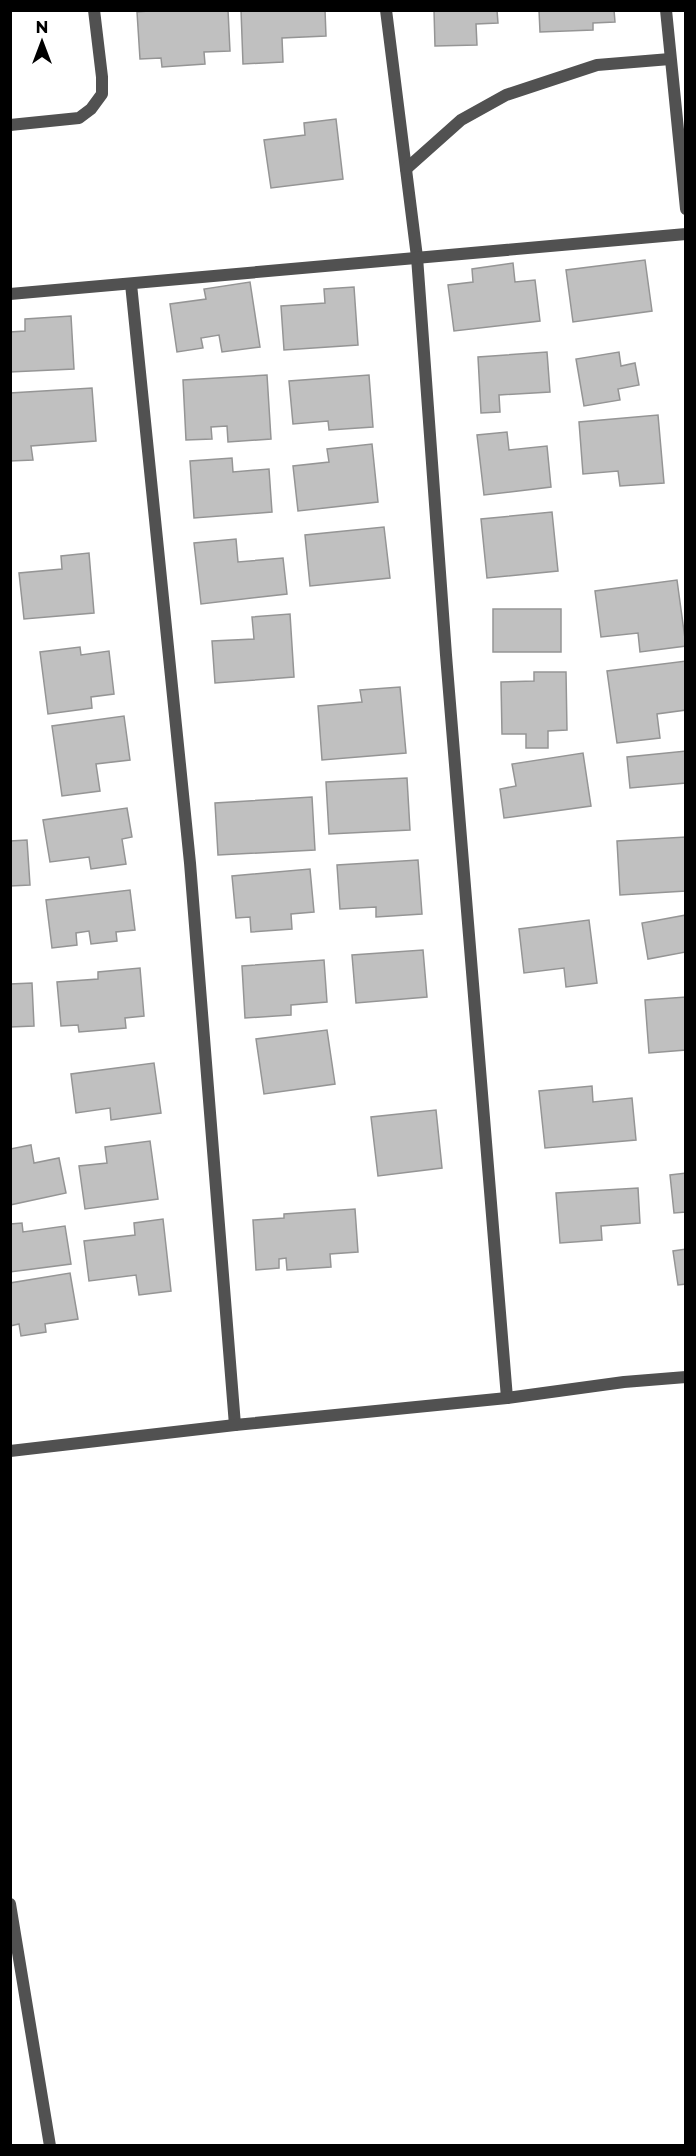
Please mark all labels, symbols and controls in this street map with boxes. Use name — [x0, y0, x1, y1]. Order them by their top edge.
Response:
north arrow — [12, 12, 72, 72]
text: N — [36, 18, 48, 37]

